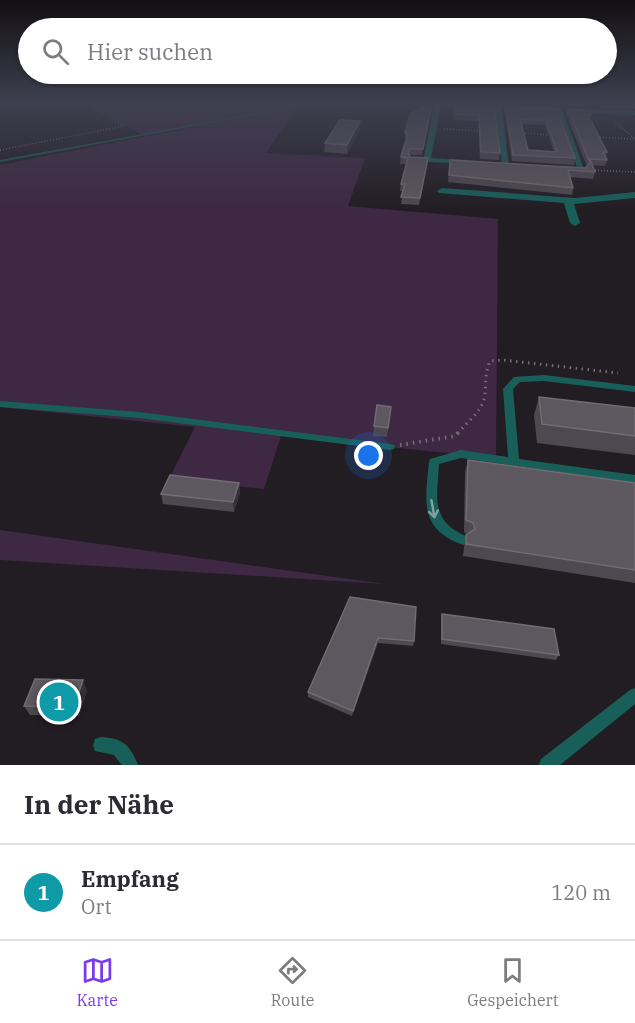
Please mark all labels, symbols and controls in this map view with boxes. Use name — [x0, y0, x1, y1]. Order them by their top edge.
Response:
search box — [18, 18, 617, 84]
icon: search — [39, 35, 72, 68]
text: Hier suchen — [87, 37, 213, 66]
your location — [354, 441, 383, 470]
one-way arrow — [428, 499, 439, 518]
pin: 1 — [40, 680, 78, 724]
text: In der Nähe — [24, 787, 174, 821]
text: Empfang — [81, 864, 179, 893]
text: 1 — [38, 879, 50, 906]
text: 120 m — [551, 879, 611, 906]
text: Ort — [81, 893, 111, 920]
tab: Karte — [76, 954, 118, 1010]
tab: Route — [271, 954, 314, 1010]
tab: Gespeichert — [467, 954, 559, 1010]

